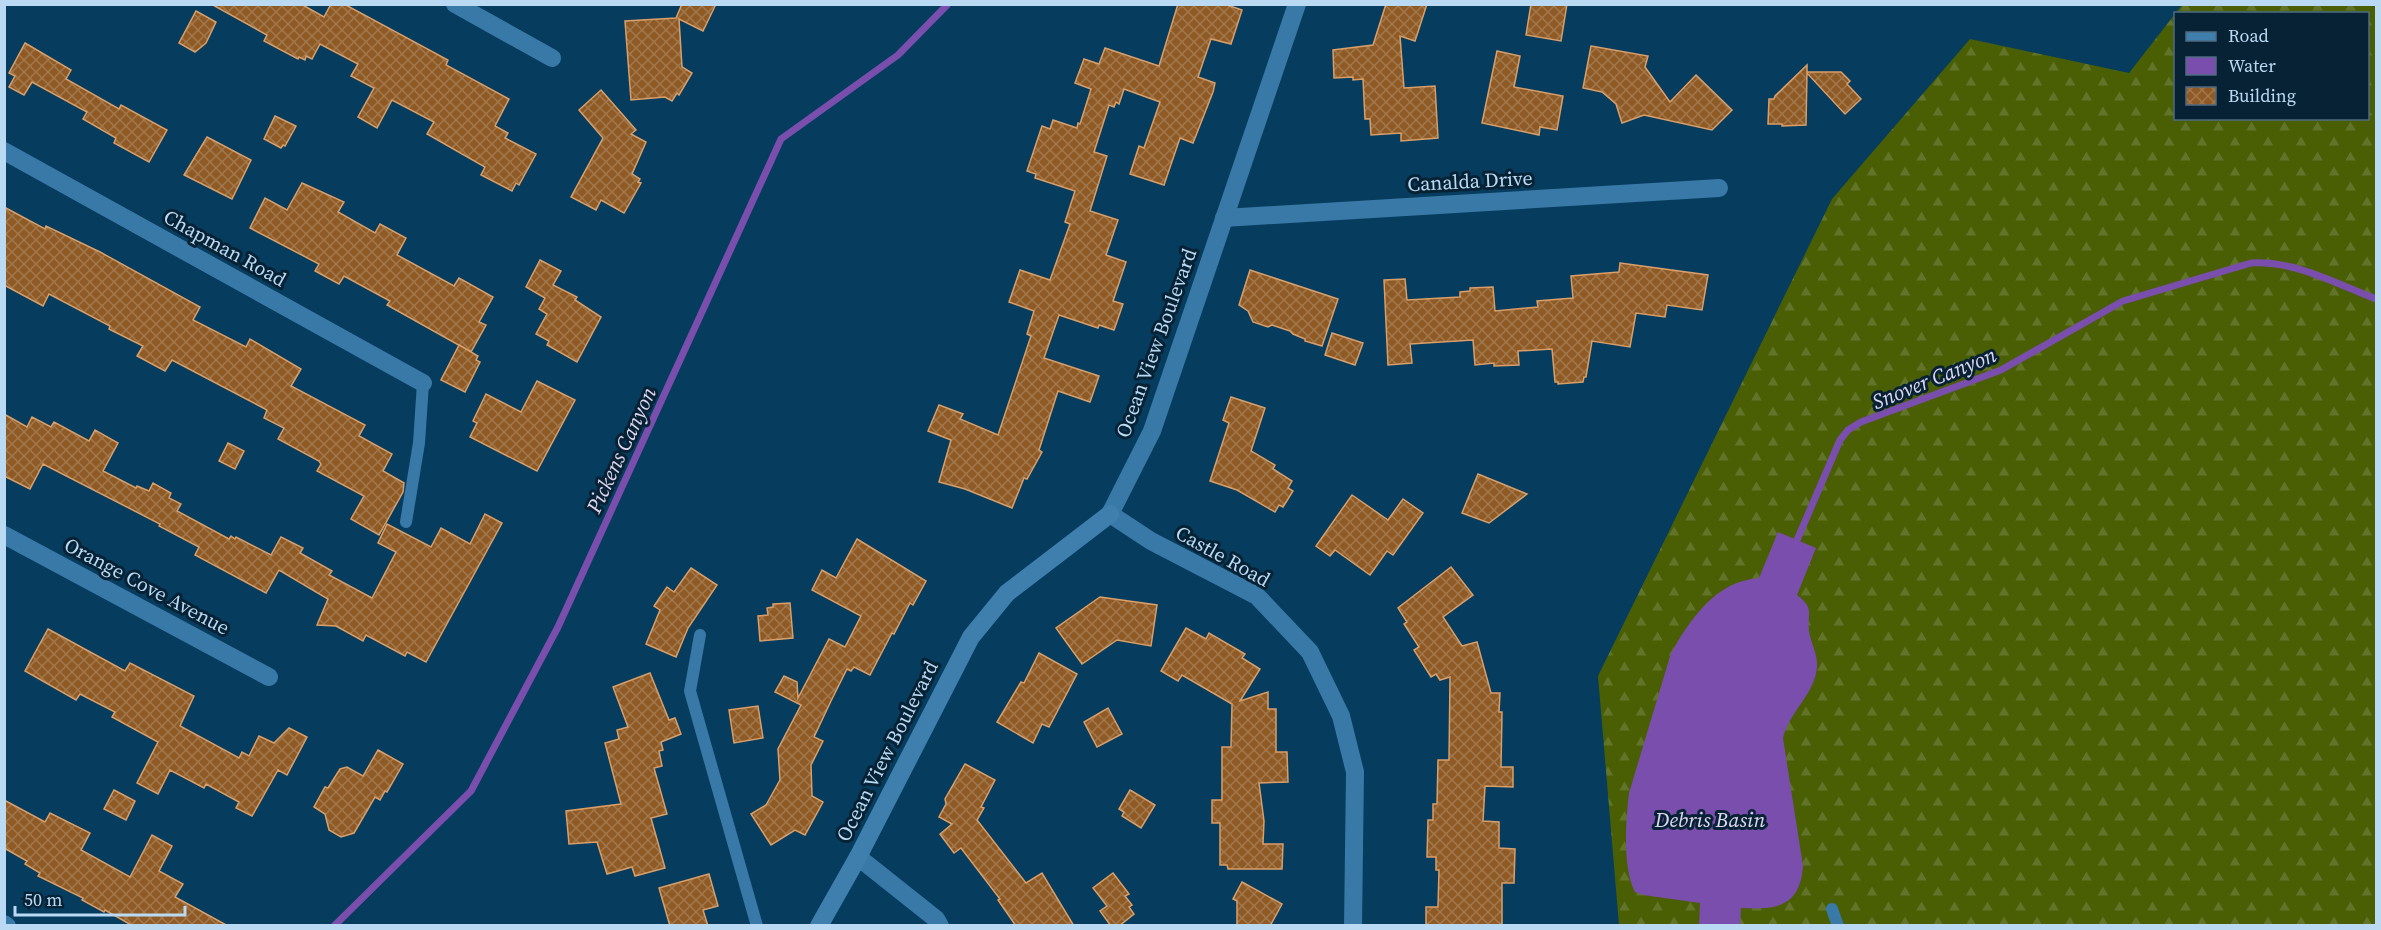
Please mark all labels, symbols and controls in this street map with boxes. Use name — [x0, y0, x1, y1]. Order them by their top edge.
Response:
legend — [2174, 12, 2369, 120]
text: Road — [2228, 23, 2269, 48]
text: Water — [2228, 53, 2276, 78]
text: Building — [2228, 83, 2296, 108]
street label: Canalda Drive — [1407, 164, 1533, 198]
street label: Chapman Road — [159, 203, 292, 294]
street label: Ocean View Boulevard — [1109, 244, 1203, 441]
water label: Snover Canyon — [1868, 340, 2000, 416]
water label: Pickens Canyon — [579, 382, 663, 519]
street label: Castle Road — [1171, 519, 1276, 594]
street label: Orange Cove Avenue — [59, 531, 235, 641]
street label: Ocean View Boulevard — [829, 655, 945, 846]
water label: Debris Basin — [1654, 805, 1765, 834]
scale bar — [15, 879, 184, 917]
text: 50 m — [24, 887, 62, 912]

